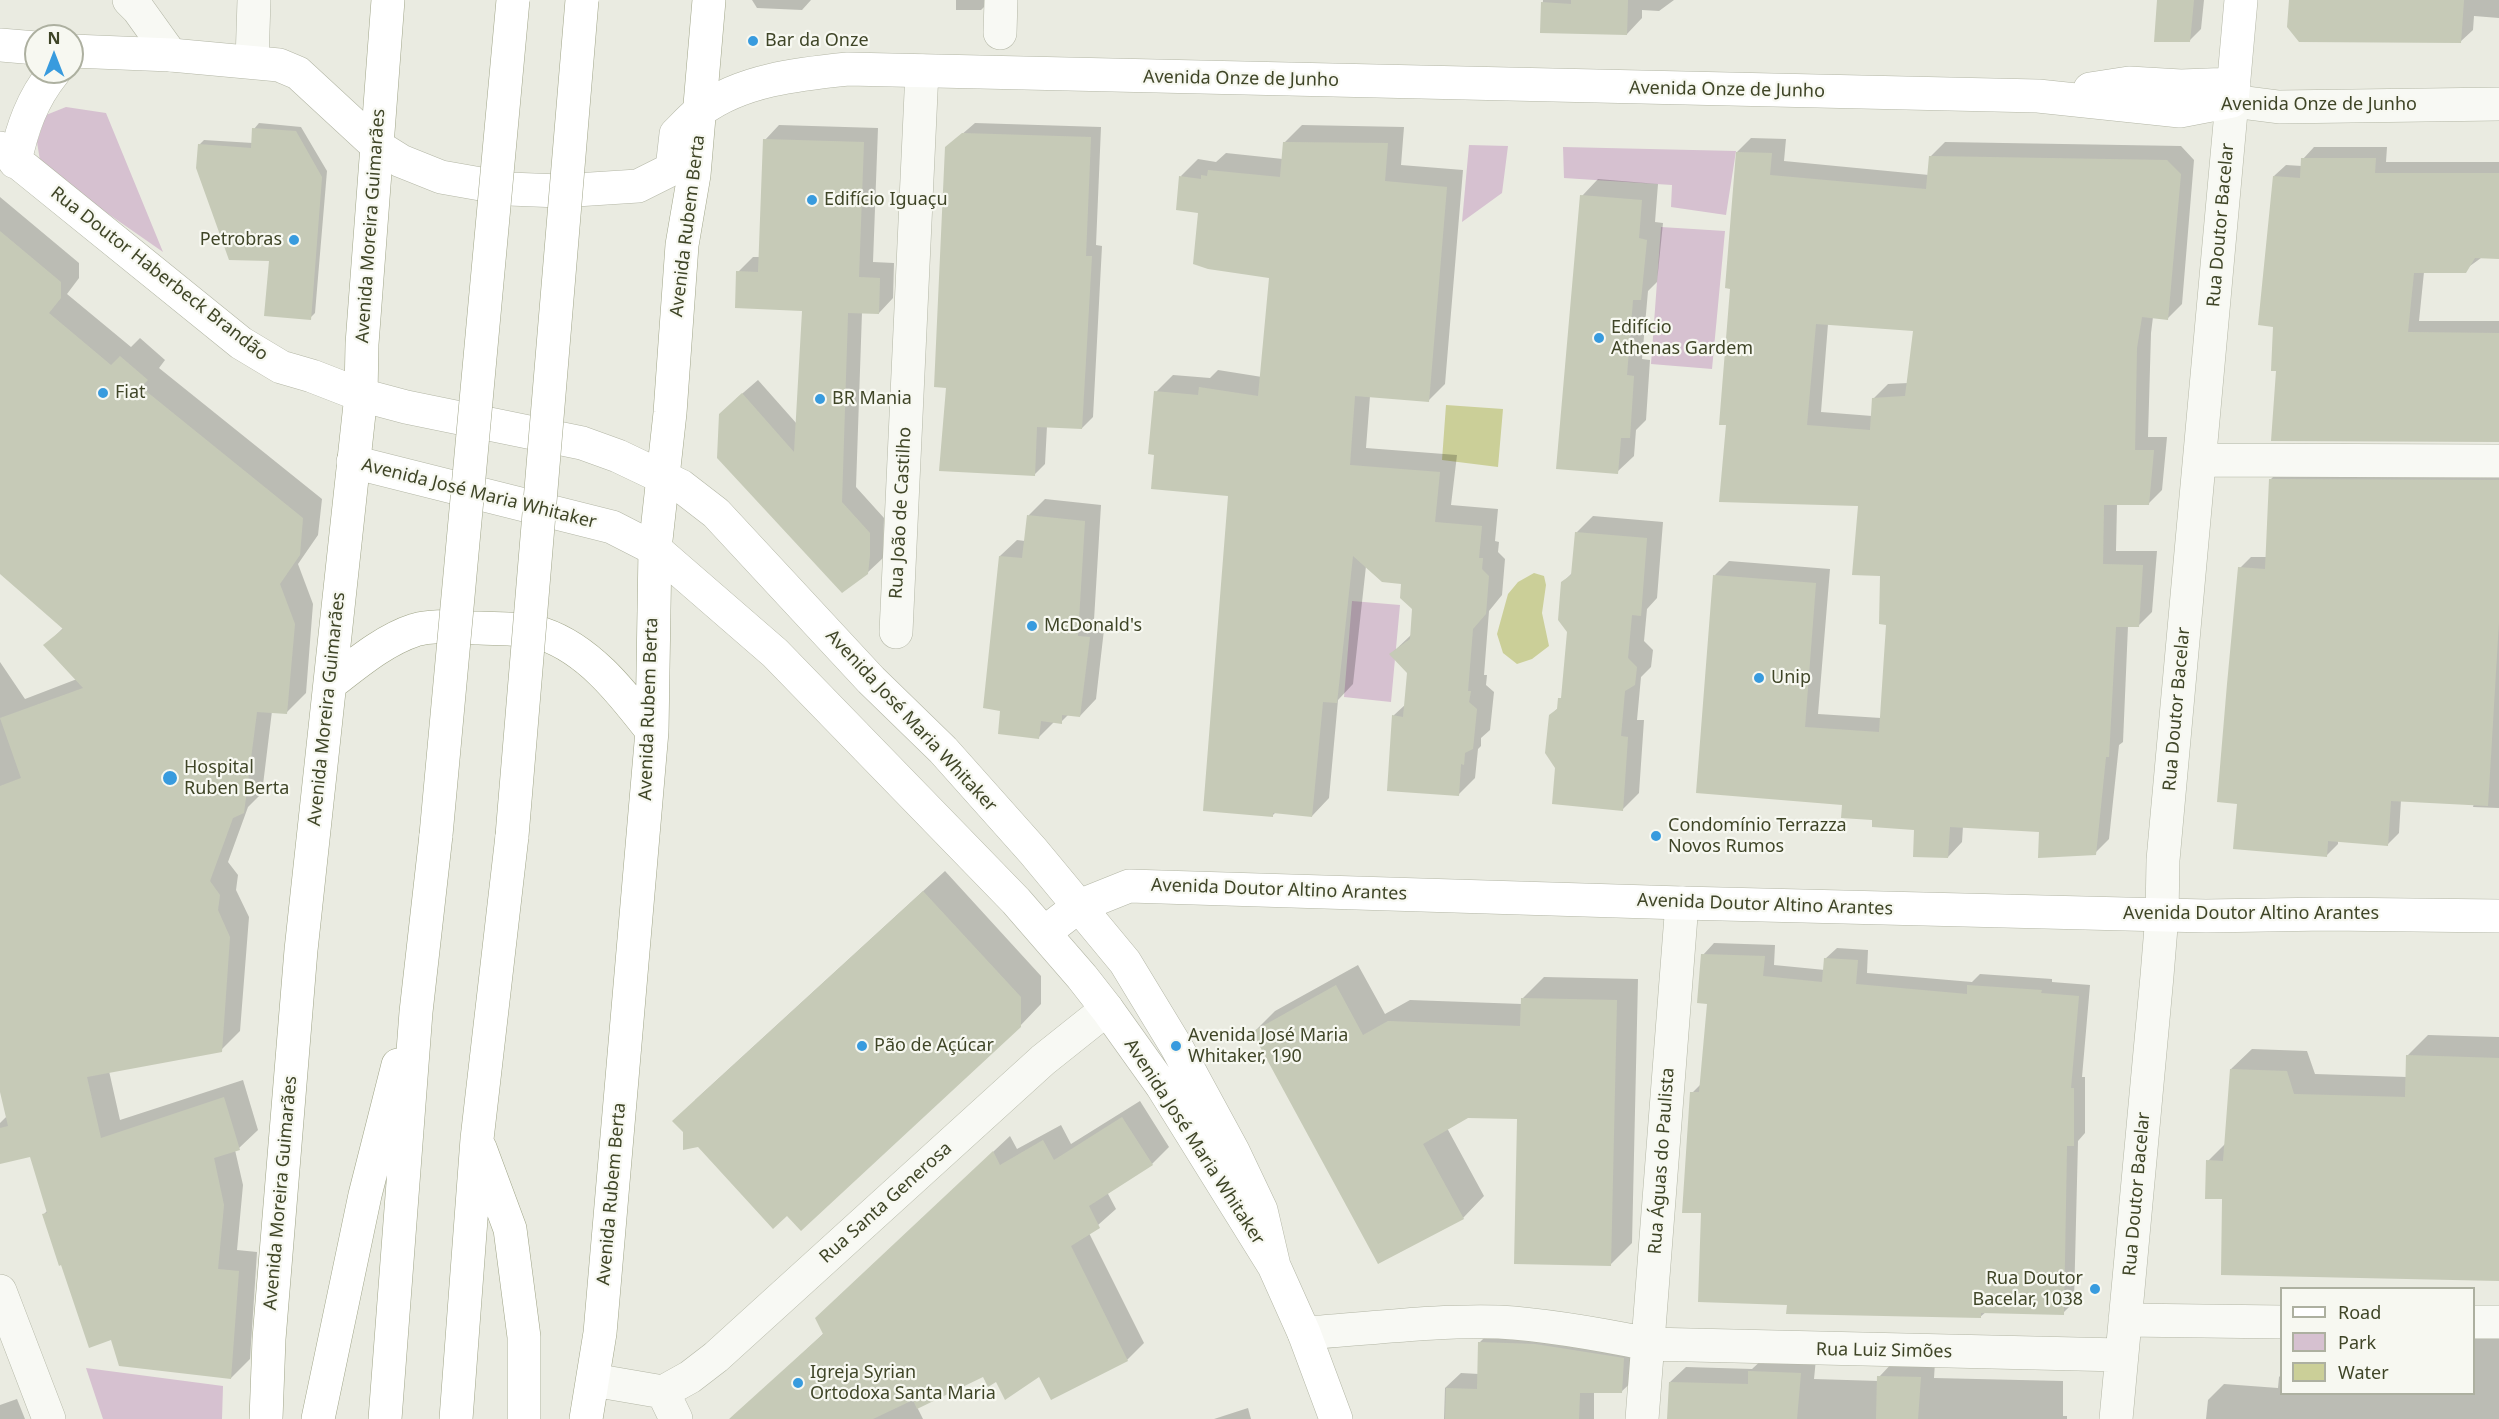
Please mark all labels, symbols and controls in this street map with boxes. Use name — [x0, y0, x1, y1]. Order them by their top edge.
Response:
north arrow — [24, 24, 84, 84]
text: N — [47, 27, 61, 49]
place label: Bar da Onze — [765, 30, 869, 52]
marker: Bar da Onze — [746, 34, 760, 48]
street label: Avenida Onze de Junho — [1143, 66, 1339, 92]
street label: Avenida Onze de Junho — [1629, 77, 1825, 103]
street label: Avenida Onze de Junho — [2221, 94, 2417, 116]
street label: Avenida Moreira Guimarães — [352, 108, 390, 344]
street label: Avenida Rubem Berta — [666, 134, 710, 318]
street label: Rua Doutor Bacelar — [2203, 142, 2239, 308]
street label: Rua Doutor Haberbeck Brandão — [46, 182, 272, 366]
place label: Edifício Iguaçu — [824, 189, 948, 211]
marker: Edifício Iguaçu — [805, 193, 819, 207]
place label: Petrobras — [200, 229, 282, 251]
marker: Petrobras — [287, 233, 301, 247]
place label: Edifício Athenas Gardem — [1611, 317, 1753, 360]
marker: Edifício Athenas Gardem — [1592, 331, 1606, 345]
place label: Fiat — [115, 382, 146, 404]
marker: Fiat — [96, 386, 110, 400]
place label: BR Mania — [832, 388, 912, 410]
marker: BR Mania — [813, 392, 827, 406]
street label: Rua João de Castilho — [886, 426, 916, 600]
street label: Avenida José Maria Whitaker — [359, 454, 599, 534]
street label: Avenida Moreira Guimarães — [304, 591, 350, 827]
place label: McDonald's — [1044, 615, 1142, 637]
street label: Avenida Rubem Berta — [635, 617, 663, 801]
marker: McDonald's — [1025, 619, 1039, 633]
street label: Avenida José Maria Whitaker — [821, 625, 1001, 817]
street label: Rua Doutor Bacelar — [2159, 626, 2195, 792]
place label: Unip — [1771, 667, 1811, 689]
marker: Unip — [1752, 671, 1766, 685]
place label: Hospital Ruben Berta — [184, 757, 289, 800]
marker: Hospital Ruben Berta — [161, 769, 179, 787]
place label: Condomínio Terrazza Novos Rumos — [1668, 815, 1847, 858]
marker: Condomínio Terrazza Novos Rumos — [1649, 829, 1663, 843]
street label: Avenida Doutor Altino Arantes — [1151, 875, 1407, 905]
street label: Avenida Doutor Altino Arantes — [1637, 890, 1893, 920]
street label: Avenida Doutor Altino Arantes — [2123, 903, 2379, 925]
place label: Avenida José Maria Whitaker, 190 — [1188, 1025, 1348, 1068]
place label: Pão de Açúcar — [874, 1035, 994, 1057]
street label: Avenida José Maria Whitaker — [1119, 1035, 1269, 1249]
marker: Pão de Açúcar — [855, 1039, 869, 1053]
marker: Avenida José Maria Whitaker, 190 — [1169, 1039, 1183, 1053]
street label: Rua Águas do Paulista — [1645, 1067, 1679, 1255]
street label: Avenida Moreira Guimarães — [260, 1075, 302, 1311]
street label: Avenida Rubem Berta — [593, 1102, 631, 1286]
street label: Rua Doutor Bacelar — [2119, 1111, 2155, 1277]
street label: Rua Santa Generosa — [815, 1138, 957, 1268]
place label: Rua Doutor Bacelar, 1038 — [1972, 1268, 2083, 1310]
marker: Rua Doutor Bacelar, 1038 — [2088, 1282, 2102, 1296]
legend — [2280, 1287, 2475, 1395]
text: Road — [2338, 1300, 2381, 1324]
text: Park — [2338, 1330, 2376, 1354]
street label: Rua Luiz Simões — [1816, 1339, 1952, 1363]
text: Water — [2338, 1360, 2389, 1384]
place label: Igreja Syrian Ortodoxa Santa Maria — [810, 1362, 996, 1404]
marker: Igreja Syrian Ortodoxa Santa Maria — [791, 1376, 805, 1390]

